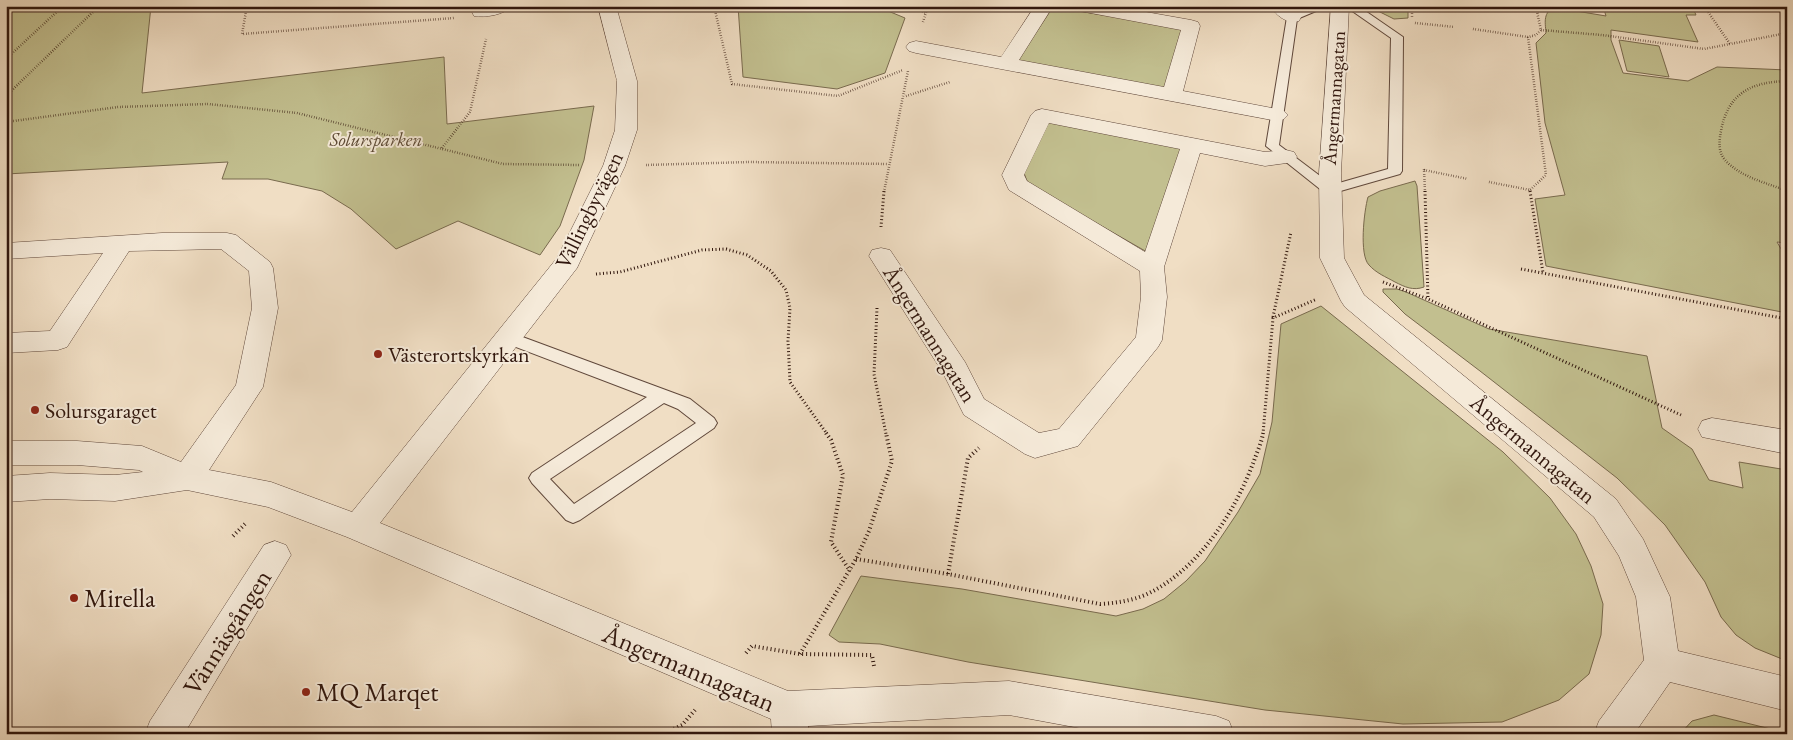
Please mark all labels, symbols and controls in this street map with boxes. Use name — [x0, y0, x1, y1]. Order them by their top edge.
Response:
street label: Ångermannagatan — [1317, 30, 1351, 167]
park label: Solursparken — [329, 127, 422, 152]
street label: Vällingbyvägen — [548, 146, 630, 273]
street label: Ångermannagatan — [876, 259, 984, 408]
place label: Västerortskyrkan — [388, 340, 530, 369]
marker: Västerortskyrkan — [372, 348, 384, 360]
street label: Ångermannagatan — [1463, 387, 1602, 510]
place label: Solursgaraget — [45, 396, 157, 425]
marker: Solursgaraget — [29, 404, 41, 416]
street label: Vännäsgången — [175, 563, 279, 701]
place label: Mirella — [84, 581, 156, 615]
marker: Mirella — [68, 592, 80, 604]
street label: Ångermannagatan — [597, 616, 781, 720]
place label: MQ Marqet — [316, 675, 438, 709]
marker: MQ Marqet — [300, 686, 312, 698]

